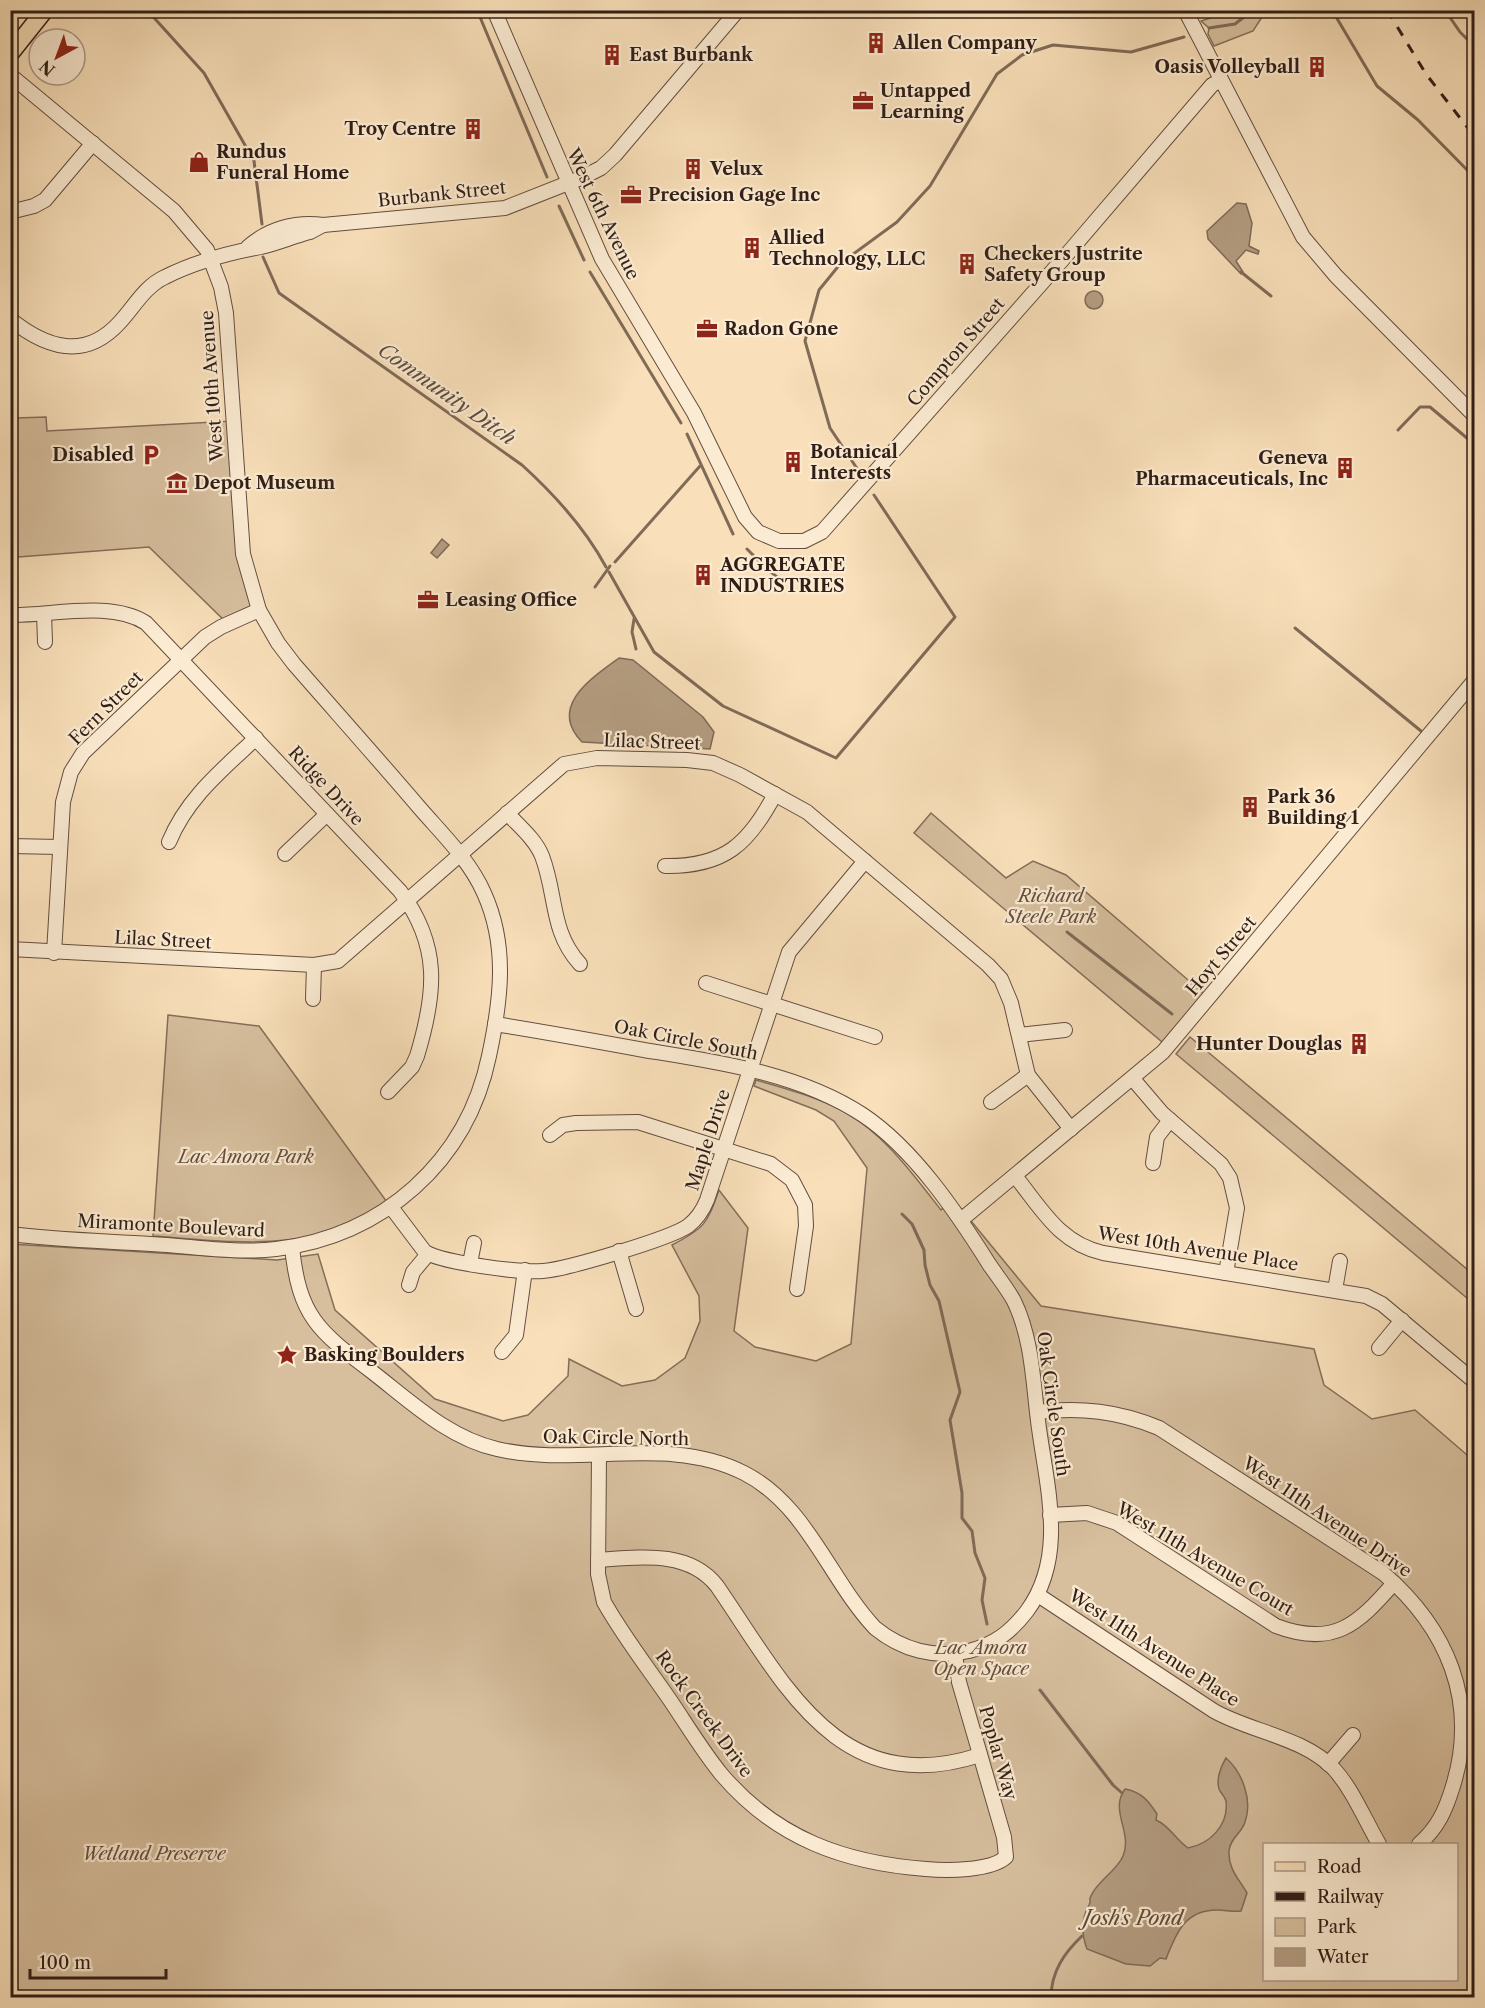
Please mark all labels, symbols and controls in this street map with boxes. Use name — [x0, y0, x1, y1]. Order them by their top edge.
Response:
north arrow — [27, 27, 87, 87]
building icon: Allen Company — [864, 31, 888, 55]
place label: Allen Company — [892, 32, 1037, 54]
building icon: East Burbank — [600, 43, 624, 67]
place label: East Burbank — [629, 44, 754, 66]
building icon: Oasis Volleyball — [1305, 55, 1329, 79]
text: N — [35, 56, 59, 80]
place label: Oasis Volleyball — [1155, 56, 1300, 78]
place label: Untapped Learning — [880, 80, 971, 123]
office icon: Untapped Learning — [851, 89, 875, 113]
building icon: Troy Centre — [461, 117, 485, 141]
place label: Troy Centre — [344, 118, 456, 140]
place label: Rundus Funeral Home — [216, 141, 350, 184]
street label: West 6th Avenue — [561, 144, 644, 283]
shop icon: Rundus Funeral Home — [187, 150, 211, 174]
building icon: Velux — [681, 157, 705, 181]
place label: Velux — [709, 158, 763, 180]
street label: Burbank Street — [377, 176, 508, 212]
office icon: Precision Gage Inc — [619, 183, 643, 207]
place label: Precision Gage Inc — [648, 184, 820, 206]
place label: Allied Technology, LLC — [768, 227, 925, 270]
building icon: Allied Technology, LLC — [740, 236, 764, 260]
place label: Checkers Justrite Safety Group — [984, 243, 1143, 286]
building icon: Checkers Justrite Safety Group — [955, 252, 979, 276]
street label: Compton Street — [903, 293, 1010, 411]
street label: West 10th Avenue — [196, 310, 228, 463]
office icon: Radon Gone — [695, 317, 719, 341]
place label: Radon Gone — [724, 318, 839, 340]
water label: Community Ditch — [374, 338, 520, 450]
place label: Botanical Interests — [810, 441, 898, 484]
parking icon: Disabled — [139, 443, 163, 467]
place label: Disabled — [52, 444, 134, 466]
place label: Geneva Pharmaceuticals, Inc — [1135, 447, 1329, 490]
building icon: Botanical Interests — [781, 450, 805, 474]
building icon: Geneva Pharmaceuticals, Inc — [1333, 456, 1357, 480]
museum icon: Depot Museum — [165, 471, 189, 495]
place label: Depot Museum — [194, 472, 335, 494]
place label: AGGREGATE INDUSTRIES — [719, 554, 845, 597]
building icon: AGGREGATE INDUSTRIES — [691, 563, 715, 587]
office icon: Leasing Office — [416, 588, 440, 612]
place label: Leasing Office — [445, 589, 577, 611]
street label: Fern Street — [64, 666, 148, 750]
street label: Lilac Street — [603, 729, 702, 755]
street label: Ridge Drive — [284, 742, 368, 830]
place label: Park 36 Building 1 — [1267, 786, 1359, 829]
building icon: Park 36 Building 1 — [1238, 795, 1262, 819]
park label: Richard Steele Park — [1005, 885, 1097, 928]
street label: Hoyt Street — [1181, 911, 1261, 1000]
street label: Lilac Street — [114, 926, 213, 954]
street label: Oak Circle South — [612, 1015, 760, 1065]
building icon: Hunter Douglas — [1347, 1032, 1371, 1056]
place label: Hunter Douglas — [1196, 1033, 1342, 1055]
street label: Maple Drive — [681, 1086, 735, 1194]
park label: Lac Amora Park — [176, 1146, 314, 1168]
street label: Miramonte Boulevard — [77, 1210, 265, 1242]
street label: West 10th Avenue Place — [1095, 1222, 1300, 1276]
street label: Oak Circle South — [1032, 1330, 1074, 1478]
place icon: Basking Boulders — [275, 1343, 299, 1367]
place label: Basking Boulders — [304, 1344, 465, 1366]
street label: Oak Circle North — [543, 1426, 689, 1450]
street label: West 11th Avenue Drive — [1237, 1452, 1416, 1582]
street label: West 11th Avenue Court — [1112, 1497, 1298, 1621]
street label: West 11th Avenue Place — [1064, 1584, 1243, 1711]
park label: Lac Amora Open Space — [933, 1637, 1030, 1680]
street label: Rock Creek Drive — [651, 1646, 757, 1782]
street label: Poplar Way — [974, 1703, 1022, 1804]
park label: Wetland Preserve — [82, 1843, 227, 1865]
legend — [1263, 1843, 1458, 1981]
text: Road — [1317, 1856, 1362, 1878]
text: Railway — [1317, 1886, 1385, 1908]
water label: Josh's Pond — [1077, 1906, 1185, 1930]
text: Park — [1317, 1916, 1358, 1938]
scale bar — [30, 1942, 166, 1980]
text: Water — [1316, 1946, 1369, 1968]
text: 100 m — [39, 1952, 91, 1974]

